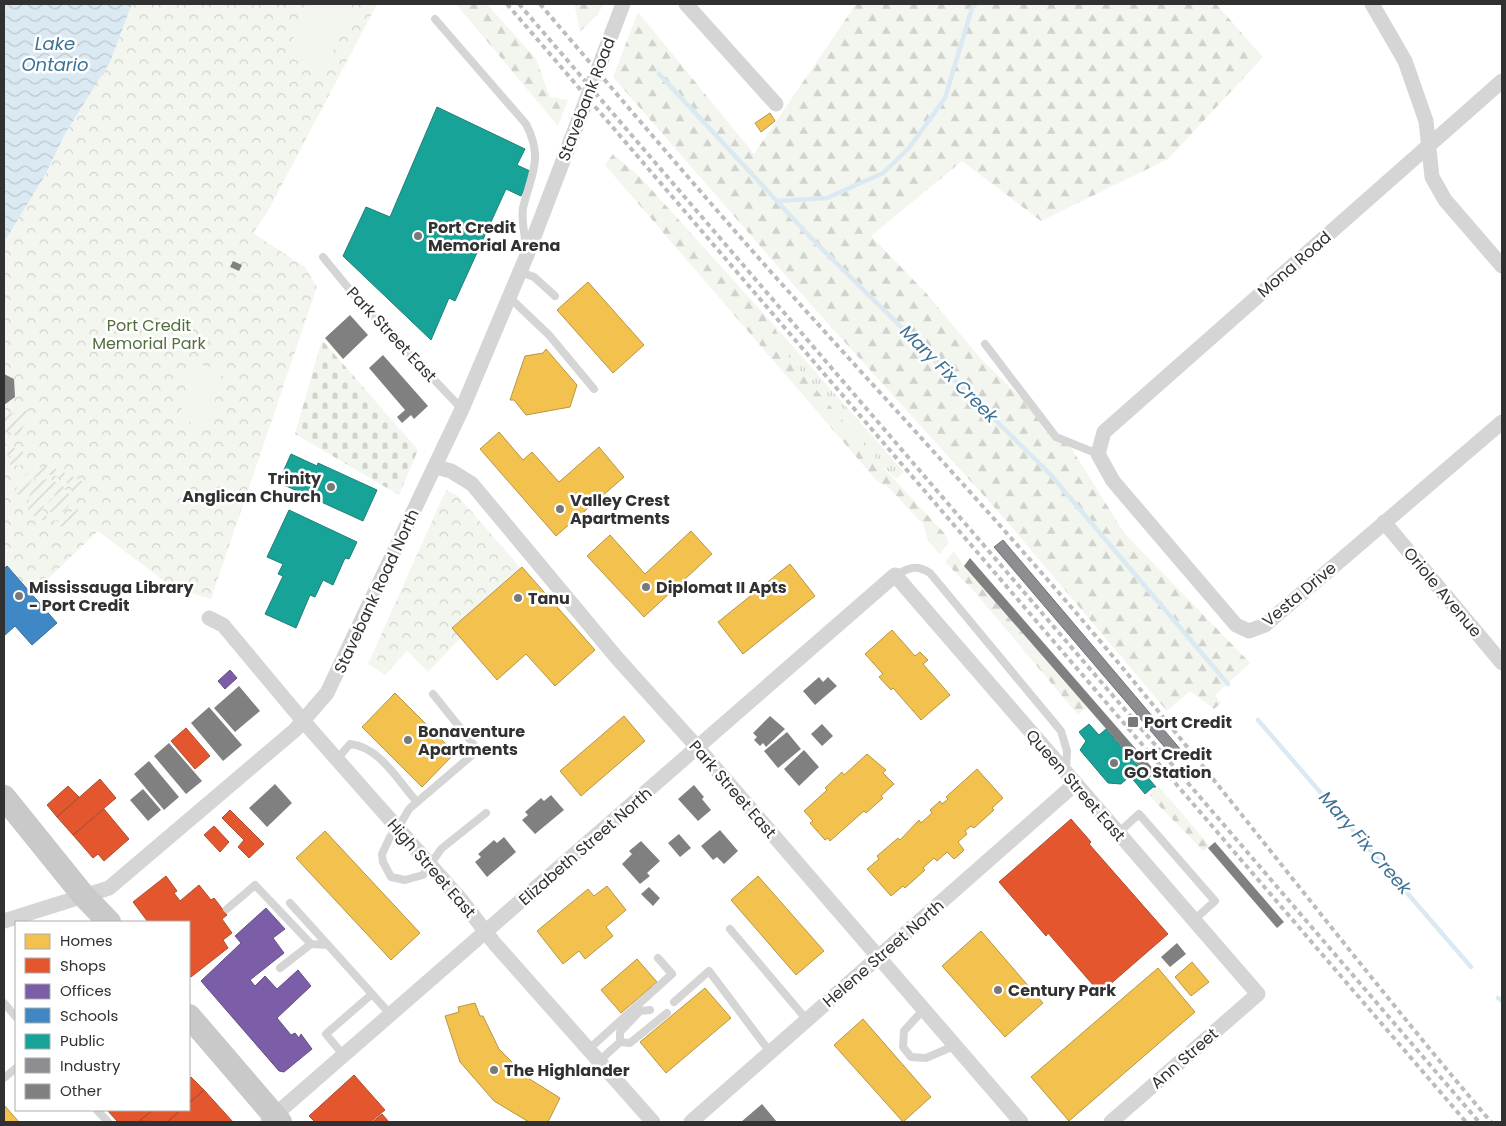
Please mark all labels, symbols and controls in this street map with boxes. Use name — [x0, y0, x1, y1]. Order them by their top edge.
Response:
water label: Lake Ontario — [21, 31, 89, 77]
street label: Stavebank Road — [552, 34, 621, 164]
place label: Port Credit Memorial Arena — [428, 216, 560, 257]
street label: Mona Road — [1252, 226, 1336, 303]
marker: Port Credit Memorial Arena — [412, 230, 424, 242]
street label: Park Street East — [341, 282, 442, 387]
park label: Port Credit Memorial Park — [92, 314, 207, 355]
water label: Mary Fix Creek — [895, 319, 1005, 429]
place label: Trinity Anglican Church — [182, 467, 322, 508]
marker: Trinity Anglican Church — [325, 481, 337, 493]
place label: Valley Crest Apartments — [570, 489, 670, 530]
marker: Valley Crest Apartments — [554, 503, 566, 515]
street label: Stavebank Road North — [328, 505, 425, 677]
street label: Oriole Avenue — [1398, 542, 1487, 642]
street label: Vesta Drive — [1257, 557, 1341, 632]
place label: Mississauga Library - Port Credit — [29, 576, 194, 617]
place label: Diplomat II Apts — [656, 576, 787, 599]
marker: Diplomat II Apts — [640, 581, 652, 593]
place label: Tanu — [528, 587, 570, 610]
marker: Mississauga Library - Port Credit — [13, 590, 25, 602]
marker: Tanu — [512, 592, 524, 604]
place label: Port Credit — [1144, 711, 1232, 734]
marker: Port Credit — [1126, 715, 1140, 729]
place label: Bonaventure Apartments — [418, 720, 525, 761]
street label: Queen Street East — [1021, 724, 1131, 846]
marker: Bonaventure Apartments — [402, 734, 414, 746]
street label: Park Street East — [684, 735, 782, 843]
place label: Port Credit GO Station — [1124, 743, 1212, 784]
marker: Port Credit GO Station — [1108, 757, 1120, 769]
street label: Elizabeth Street North — [514, 782, 657, 911]
water label: Mary Fix Creek — [1313, 786, 1418, 900]
street label: High Street East — [382, 814, 481, 923]
street label: Helene Street North — [818, 894, 949, 1013]
legend — [15, 921, 190, 1111]
text: Homes — [60, 930, 113, 951]
text: Shops — [60, 955, 106, 976]
place label: Century Park — [1008, 979, 1116, 1002]
text: Offices — [60, 980, 112, 1001]
marker: Century Park — [992, 984, 1004, 996]
text: Schools — [60, 1005, 118, 1026]
street label: Ann Street — [1146, 1023, 1223, 1094]
text: Public — [60, 1030, 105, 1051]
text: Industry — [60, 1055, 121, 1076]
place label: The Highlander — [504, 1059, 630, 1082]
marker: The Highlander — [488, 1064, 500, 1076]
text: Other — [60, 1080, 102, 1101]

